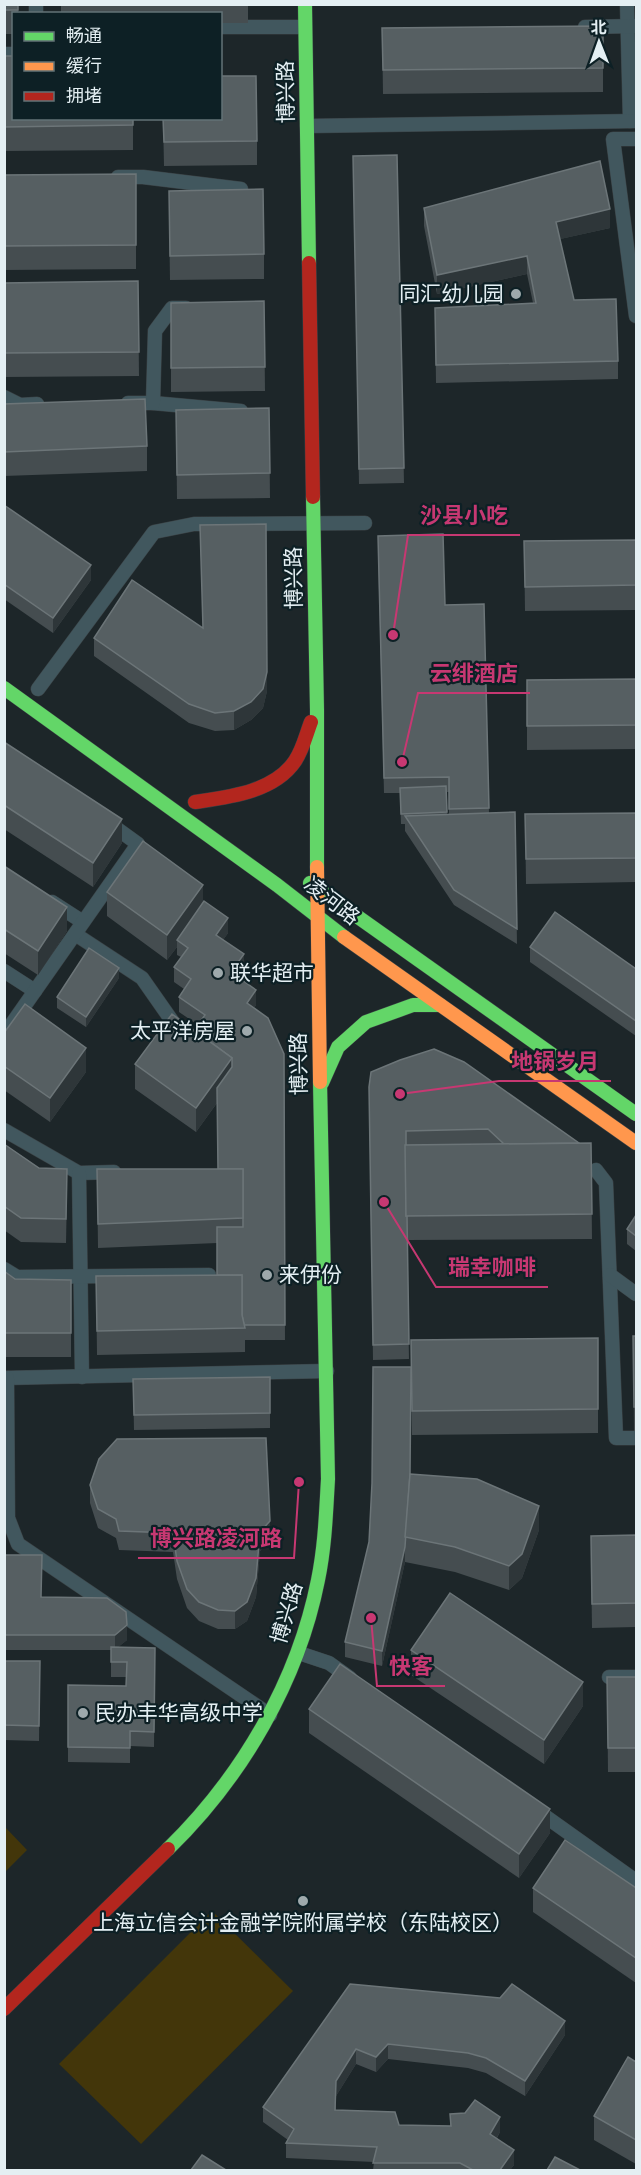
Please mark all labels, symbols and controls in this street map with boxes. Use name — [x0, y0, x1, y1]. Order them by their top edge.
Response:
legend — [12, 12, 222, 120]
north arrow — [569, 12, 629, 72]
text: 北 — [591, 19, 607, 36]
text: 畅通 — [66, 26, 102, 46]
text: 缓行 — [66, 56, 102, 76]
street label: 博兴路 — [273, 60, 298, 124]
text: 拥堵 — [66, 86, 102, 106]
place label: 同汇幼儿园 — [399, 282, 504, 305]
marker: 同汇幼儿园 — [509, 287, 523, 301]
callout: 沙县小吃 — [408, 495, 520, 535]
text: 沙县小吃 — [420, 503, 508, 528]
street label: 博兴路 — [281, 546, 306, 610]
callout: 云绯酒店 — [418, 653, 530, 693]
text: 云绯酒店 — [430, 661, 518, 686]
street label: 凌河路 — [300, 872, 364, 929]
place label: 联华超市 — [230, 961, 314, 984]
marker: 联华超市 — [211, 966, 225, 980]
place label: 太平洋房屋 — [130, 1019, 235, 1042]
marker: 太平洋房屋 — [240, 1024, 254, 1038]
street label: 博兴路 — [286, 1032, 311, 1096]
callout: 地锅岁月 — [499, 1041, 611, 1081]
text: 地锅岁月 — [511, 1049, 599, 1074]
callout: 瑞幸咖啡 — [436, 1247, 548, 1287]
text: 瑞幸咖啡 — [448, 1255, 536, 1280]
place label: 来伊份 — [279, 1263, 342, 1286]
marker: 来伊份 — [260, 1268, 274, 1282]
callout: 博兴路凌河路 — [138, 1518, 294, 1558]
text: 博兴路凌河路 — [150, 1526, 282, 1551]
street label: 博兴路 — [267, 1579, 306, 1646]
callout: 快客 — [377, 1646, 445, 1686]
text: 快客 — [389, 1654, 433, 1679]
place label: 民办丰华高级中学 — [95, 1701, 263, 1724]
marker: 民办丰华高级中学 — [76, 1706, 90, 1720]
marker: 上海立信会计金融学院附属学校（东陆校区） — [296, 1894, 310, 1908]
place label: 上海立信会计金融学院附属学校（东陆校区） — [93, 1911, 513, 1934]

